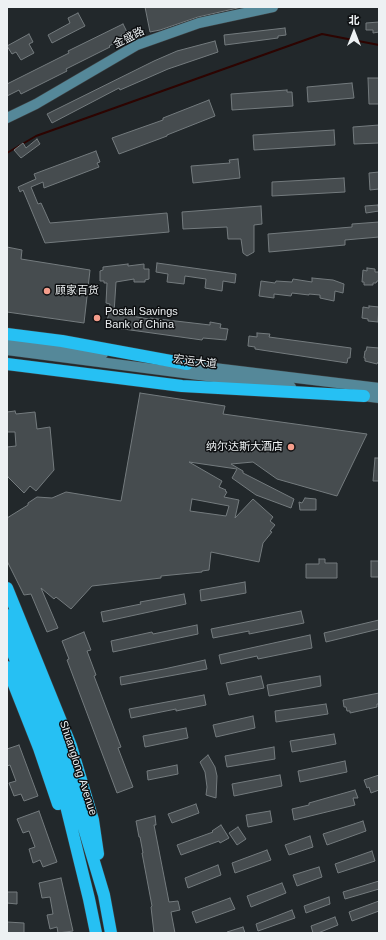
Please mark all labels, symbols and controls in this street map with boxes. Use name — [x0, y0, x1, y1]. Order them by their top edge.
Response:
north arrow — [334, 12, 374, 52]
text: 北 — [349, 14, 360, 26]
street label: 金盛路 — [111, 25, 147, 51]
place label: 顾家百货 — [55, 284, 99, 298]
marker: 顾家百货 — [42, 286, 52, 296]
place label: Postal Savings Bank of China — [105, 305, 178, 331]
marker: Postal Savings Bank of China — [92, 313, 102, 323]
street label: 宏运大道 — [172, 353, 218, 371]
place label: 纳尔达斯大酒店 — [206, 440, 283, 454]
marker: 纳尔达斯大酒店 — [286, 442, 296, 452]
street label: Shuanglong Avenue — [56, 719, 100, 817]

